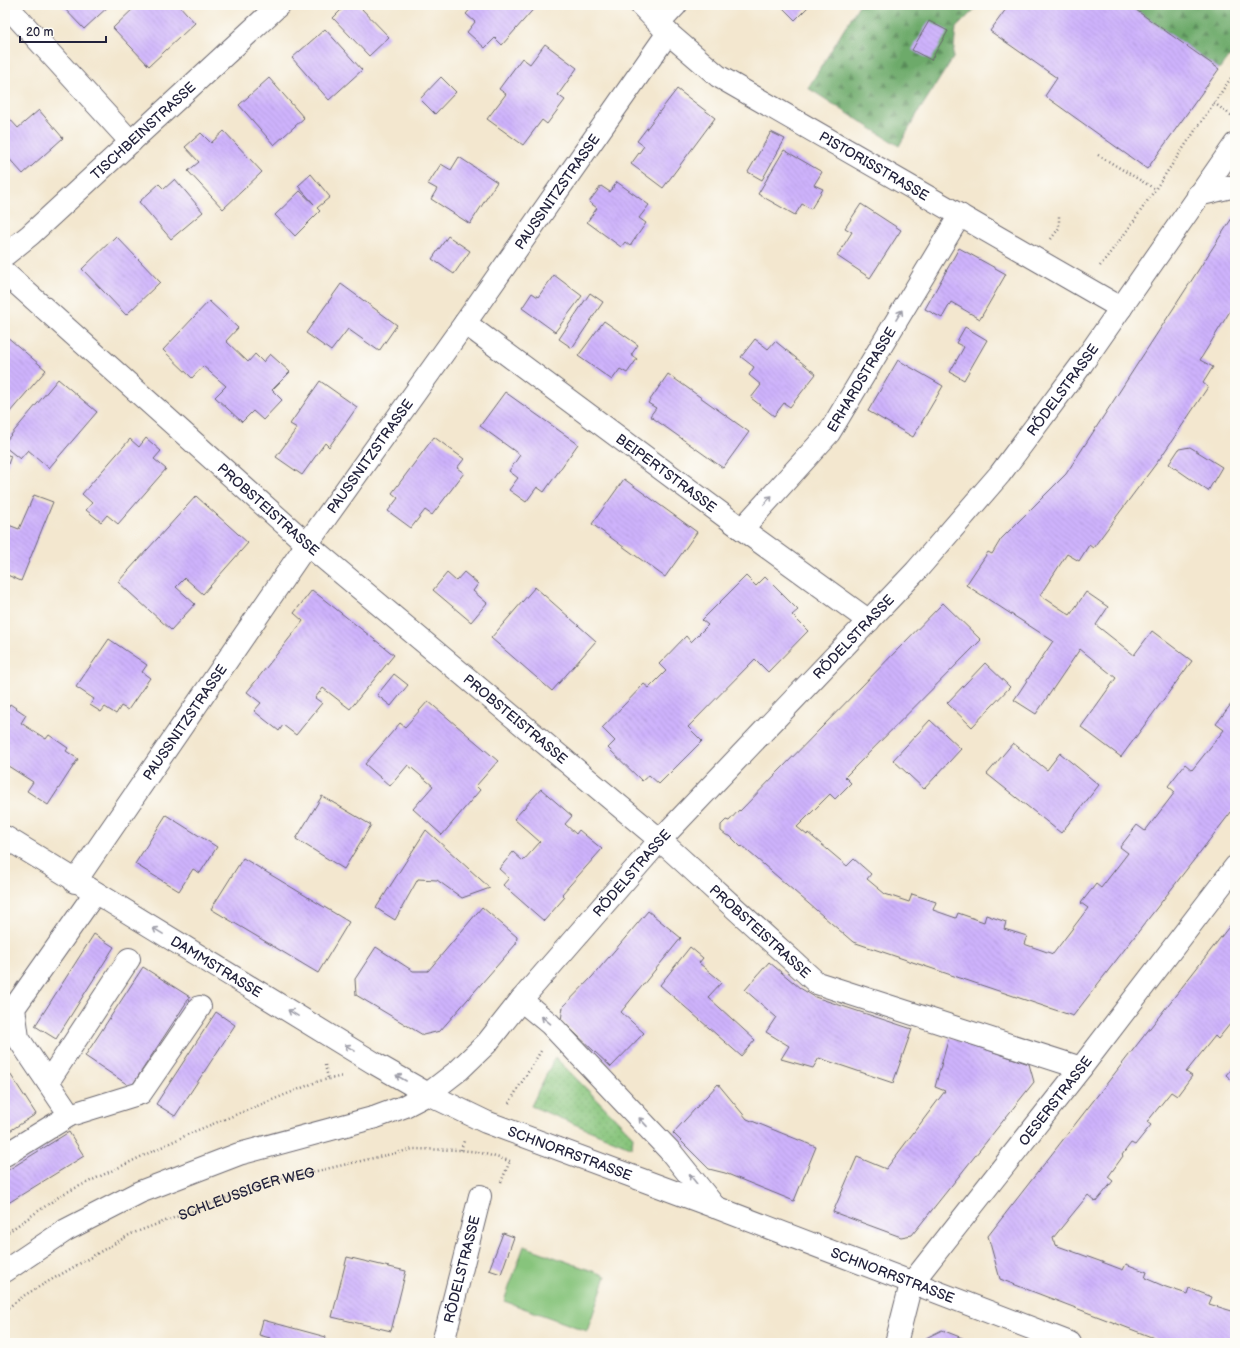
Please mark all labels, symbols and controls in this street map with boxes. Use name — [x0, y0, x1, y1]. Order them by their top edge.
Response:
scale bar — [20, 18, 106, 44]
text: 20 m — [26, 25, 53, 40]
street label: TISCHBEINSTRASSE — [87, 78, 199, 183]
street label: PISTORISSTRASSE — [816, 128, 932, 204]
street label: PAUSSNITZSTRASSE — [511, 131, 603, 252]
one-way arrow — [896, 309, 904, 321]
street label: ERHARDSTRASSE — [823, 324, 899, 435]
street label: RÖDELSTRASSE — [1023, 341, 1102, 439]
street label: PAUSSNITZSTRASSE — [323, 396, 416, 517]
street label: BEIPERTSTRASSE — [613, 430, 720, 516]
street label: PROBSTEISTRASSE — [214, 459, 323, 559]
one-way arrow — [764, 495, 773, 505]
street label: RÖDELSTRASSE — [809, 591, 897, 683]
street label: PAUSSNITZSTRASSE — [139, 661, 230, 783]
street label: PROBSTEISTRASSE — [460, 670, 571, 767]
street label: RÖDELSTRASSE — [589, 826, 674, 920]
street label: PROBSTEISTRASSE — [706, 881, 814, 982]
one-way arrow — [152, 927, 164, 935]
street label: DAMMSTRASSE — [168, 932, 265, 1001]
one-way arrow — [287, 1009, 299, 1017]
one-way arrow — [540, 1016, 551, 1025]
one-way arrow — [344, 1044, 356, 1052]
street label: OESERSTRASSE — [1015, 1053, 1095, 1149]
one-way arrow — [395, 1074, 407, 1082]
one-way arrow — [639, 1117, 648, 1127]
street label: SCHNORRSTRASSE — [506, 1122, 634, 1184]
street label: SCHLEUSSIGER WEG — [176, 1163, 317, 1224]
one-way arrow — [688, 1173, 697, 1184]
street label: RÖDELSTRASSE — [440, 1214, 483, 1325]
street label: SCHNORRSTRASSE — [828, 1244, 957, 1307]

